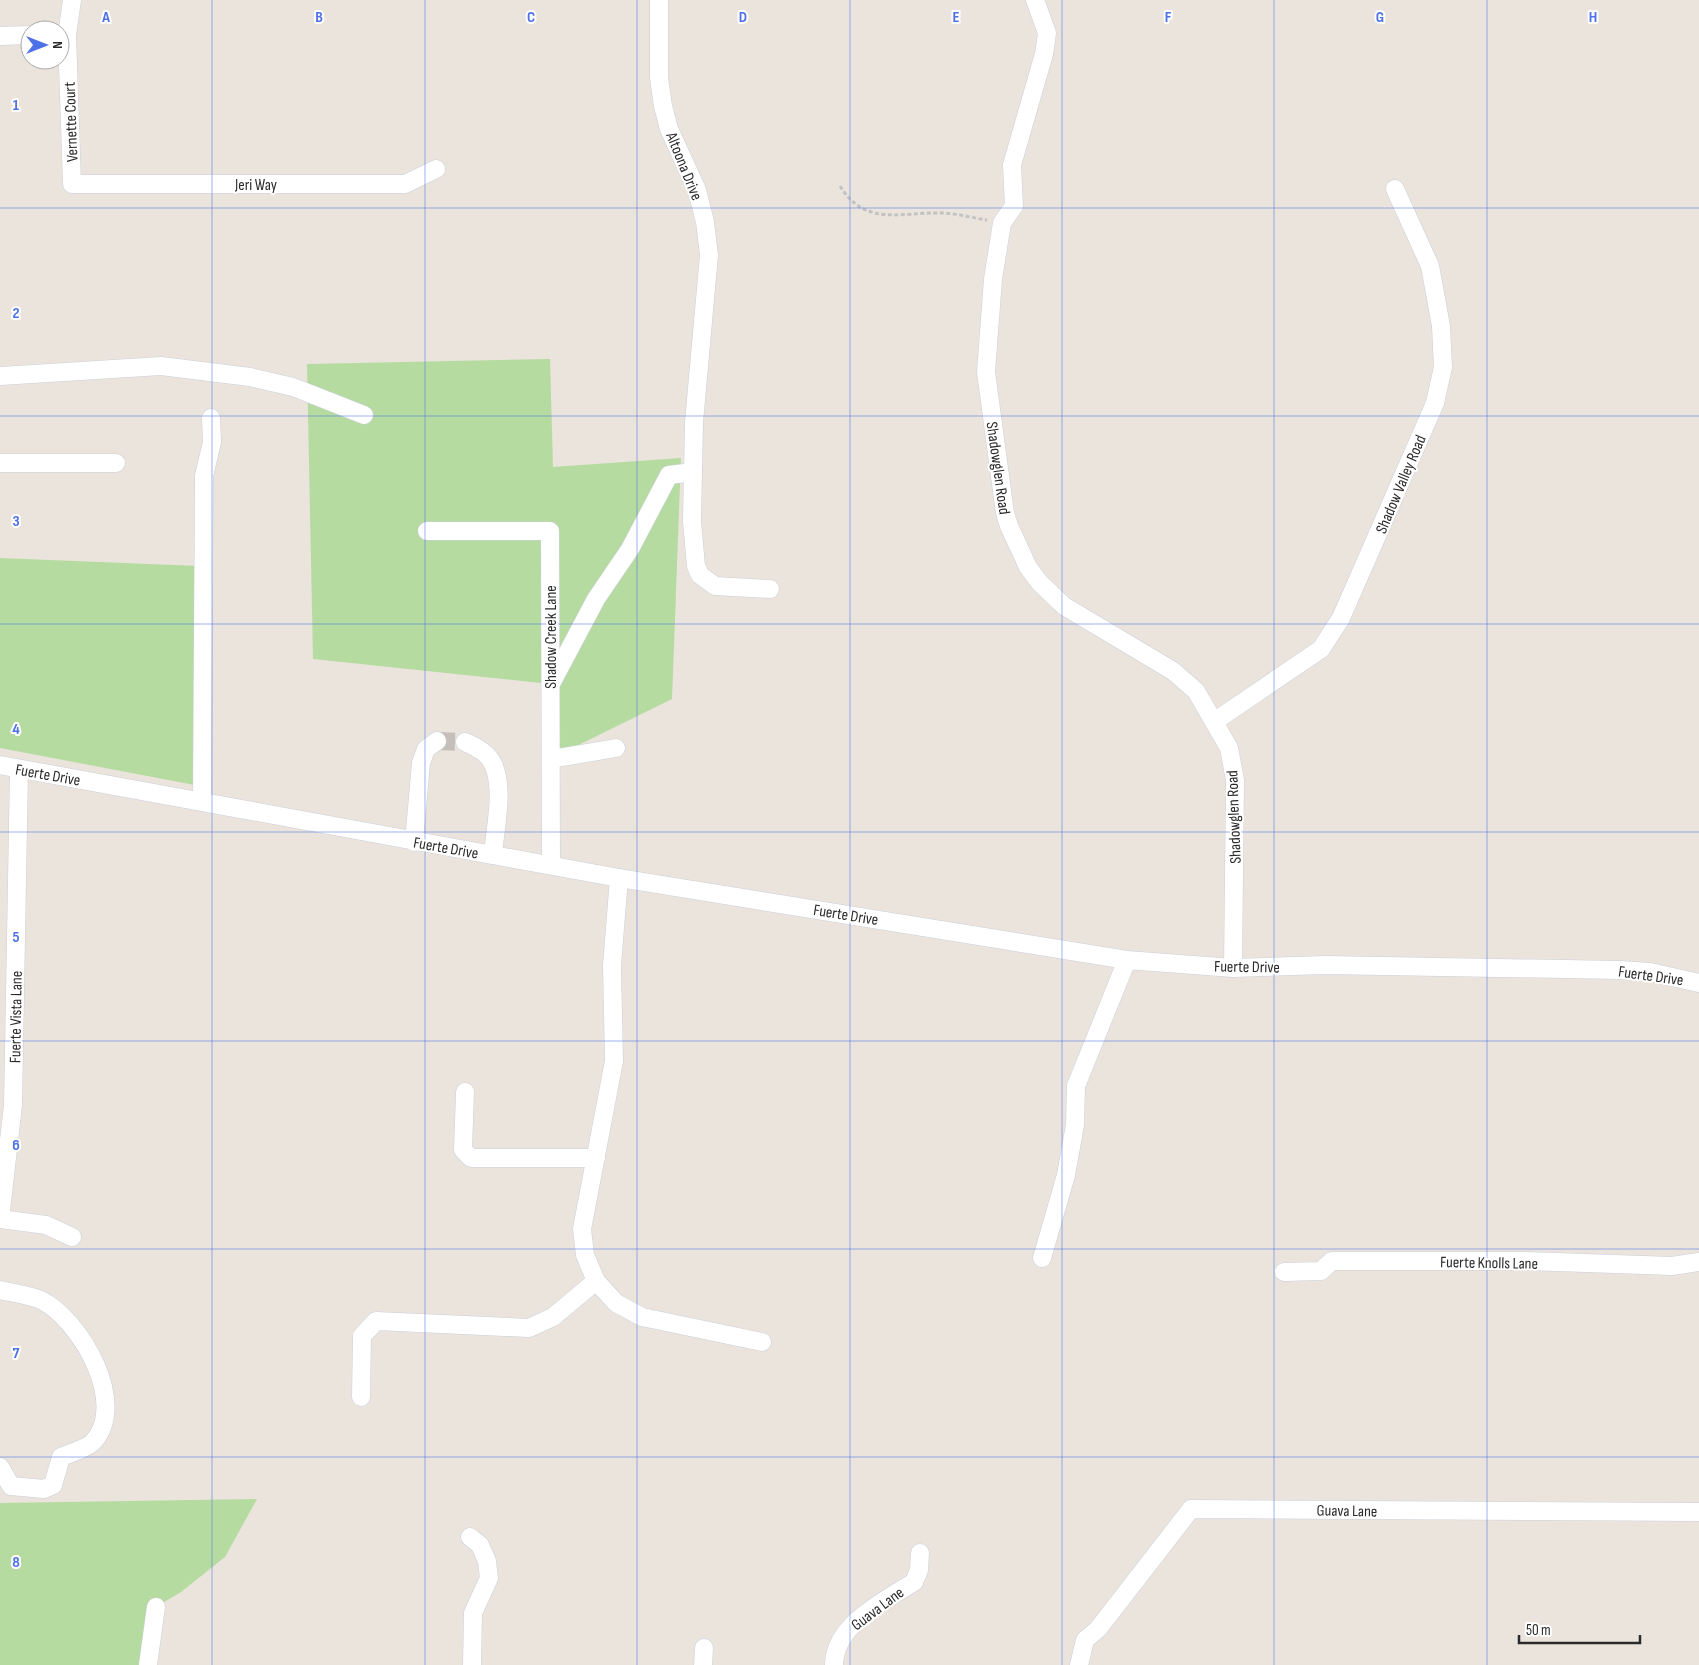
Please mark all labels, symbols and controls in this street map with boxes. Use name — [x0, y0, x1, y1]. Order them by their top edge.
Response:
text: A — [101, 8, 110, 27]
text: B — [315, 8, 323, 27]
text: C — [527, 8, 535, 27]
text: D — [739, 8, 747, 27]
text: E — [953, 8, 960, 27]
text: F — [1165, 8, 1172, 27]
text: G — [1376, 8, 1384, 27]
text: H — [1589, 8, 1597, 27]
north arrow — [20, 20, 70, 70]
text: N — [49, 41, 66, 49]
street label: Vernette Court — [61, 81, 82, 162]
text: 1 — [13, 96, 20, 115]
street label: Altoona Drive — [661, 129, 706, 203]
street label: Jeri Way — [234, 176, 277, 195]
text: 2 — [12, 304, 20, 323]
street label: Shadowglen Road — [982, 421, 1013, 516]
street label: Shadow Valley Road — [1372, 432, 1431, 537]
text: 3 — [12, 512, 20, 531]
street label: Shadow Creek Lane — [542, 585, 561, 689]
text: 4 — [12, 720, 20, 739]
street label: Fuerte Drive — [14, 760, 82, 791]
street label: Shadowglen Road — [1223, 770, 1246, 864]
street label: Fuerte Drive — [412, 833, 480, 864]
street label: Fuerte Drive — [812, 901, 880, 930]
text: 5 — [12, 928, 20, 947]
street label: Fuerte Drive — [1214, 957, 1280, 978]
street label: Fuerte Drive — [1617, 963, 1685, 990]
street label: Fuerte Vista Lane — [6, 971, 27, 1063]
text: 6 — [12, 1136, 20, 1155]
street label: Fuerte Knolls Lane — [1440, 1253, 1538, 1274]
text: 7 — [13, 1344, 20, 1363]
street label: Guava Lane — [1316, 1501, 1378, 1522]
text: 8 — [12, 1553, 20, 1572]
street label: Guava Lane — [848, 1583, 908, 1635]
scale bar — [1519, 1612, 1640, 1644]
text: 50 m — [1526, 1621, 1551, 1640]

